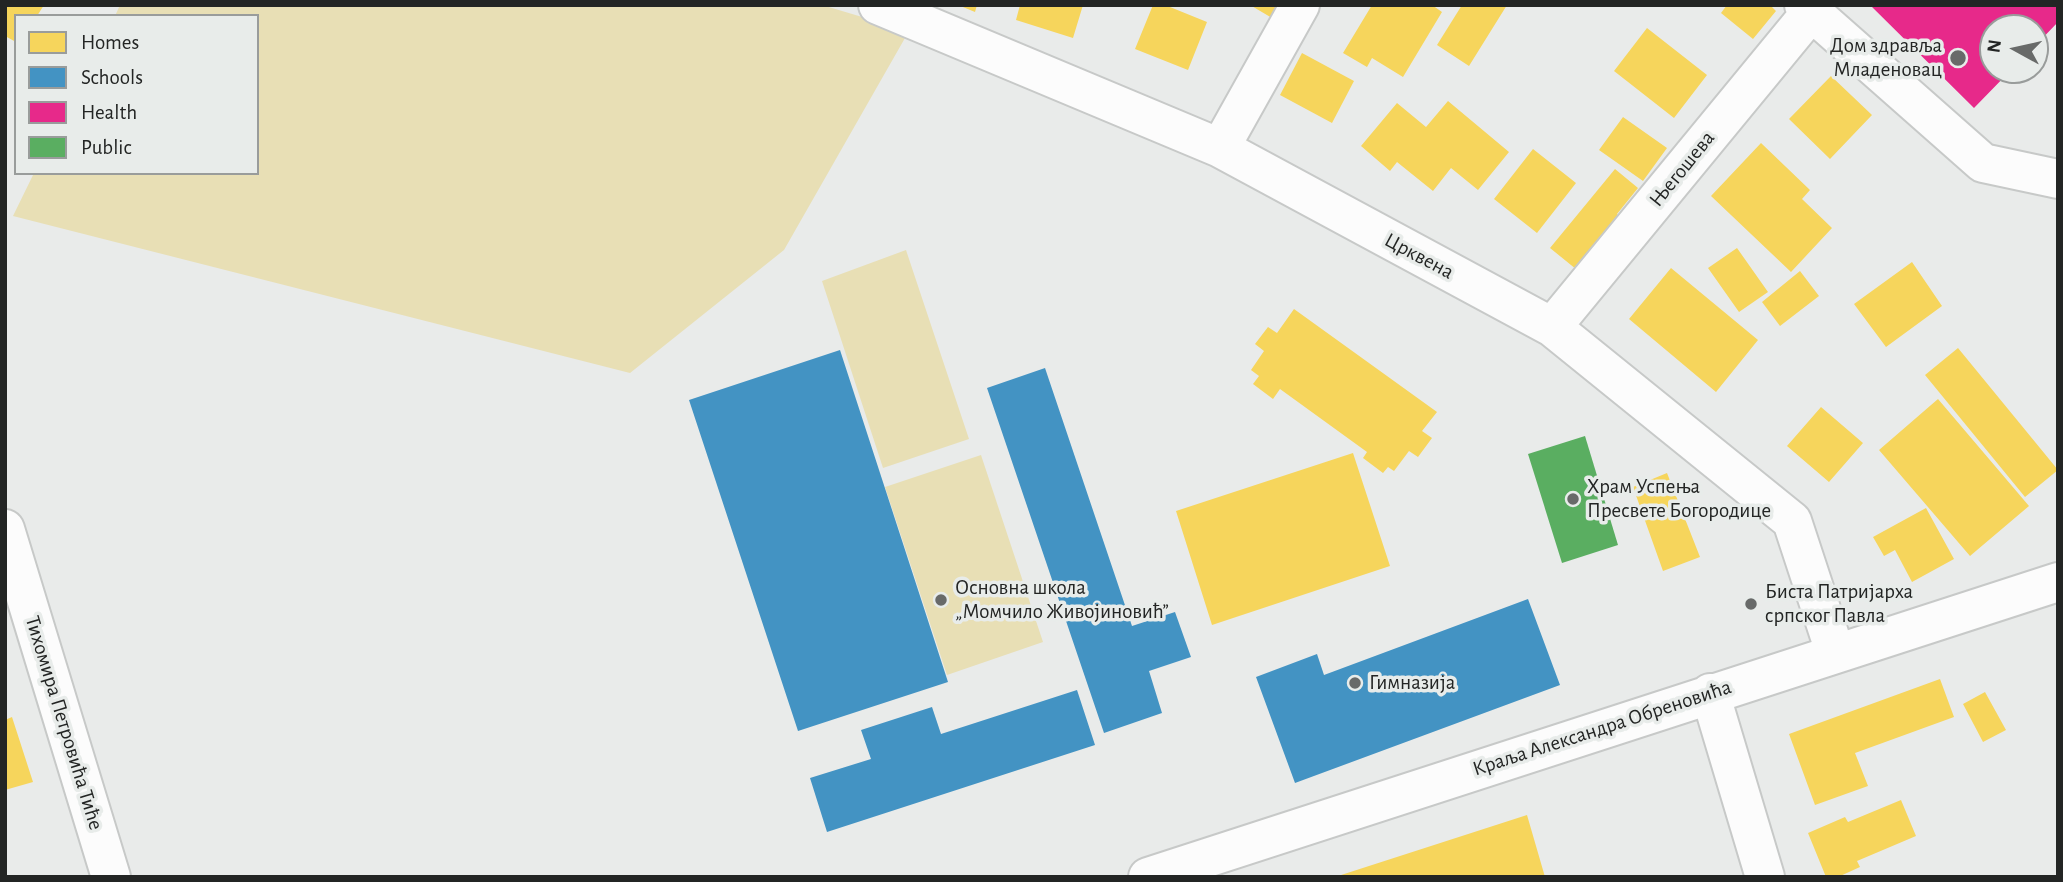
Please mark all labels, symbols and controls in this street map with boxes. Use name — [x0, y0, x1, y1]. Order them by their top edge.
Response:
legend — [14, 14, 259, 175]
north arrow — [1979, 14, 2049, 84]
text: Homes — [81, 32, 139, 53]
place label: Дом здравља Младеновац — [1830, 33, 1942, 83]
text: N — [1984, 38, 2005, 54]
marker: Дом здравља Младеновац — [1948, 48, 1968, 68]
text: Schools — [81, 67, 143, 88]
text: Health — [81, 102, 137, 123]
street label: Његошева — [1644, 126, 1720, 212]
text: Public — [81, 137, 131, 158]
street label: Црквена — [1380, 227, 1458, 285]
place label: Храм Успења Пресвете Богородице — [1587, 474, 1771, 524]
marker: Храм Успења Пресвете Богородице — [1565, 491, 1581, 507]
place label: Основна школа „Момчило Живојиновић” — [955, 575, 1169, 625]
place label: Биста Патријарха српског Павла — [1765, 579, 1913, 629]
marker: Основна школа „Момчило Живојиновић” — [933, 592, 949, 608]
marker: Биста Патријарха српског Павла — [1743, 596, 1759, 612]
street label: Тихомира Петровића Тиће — [19, 613, 109, 833]
place label: Гимназија — [1369, 670, 1455, 696]
street label: Краља Александра Обреновића — [1469, 674, 1735, 782]
marker: Гимназија — [1347, 675, 1363, 691]

